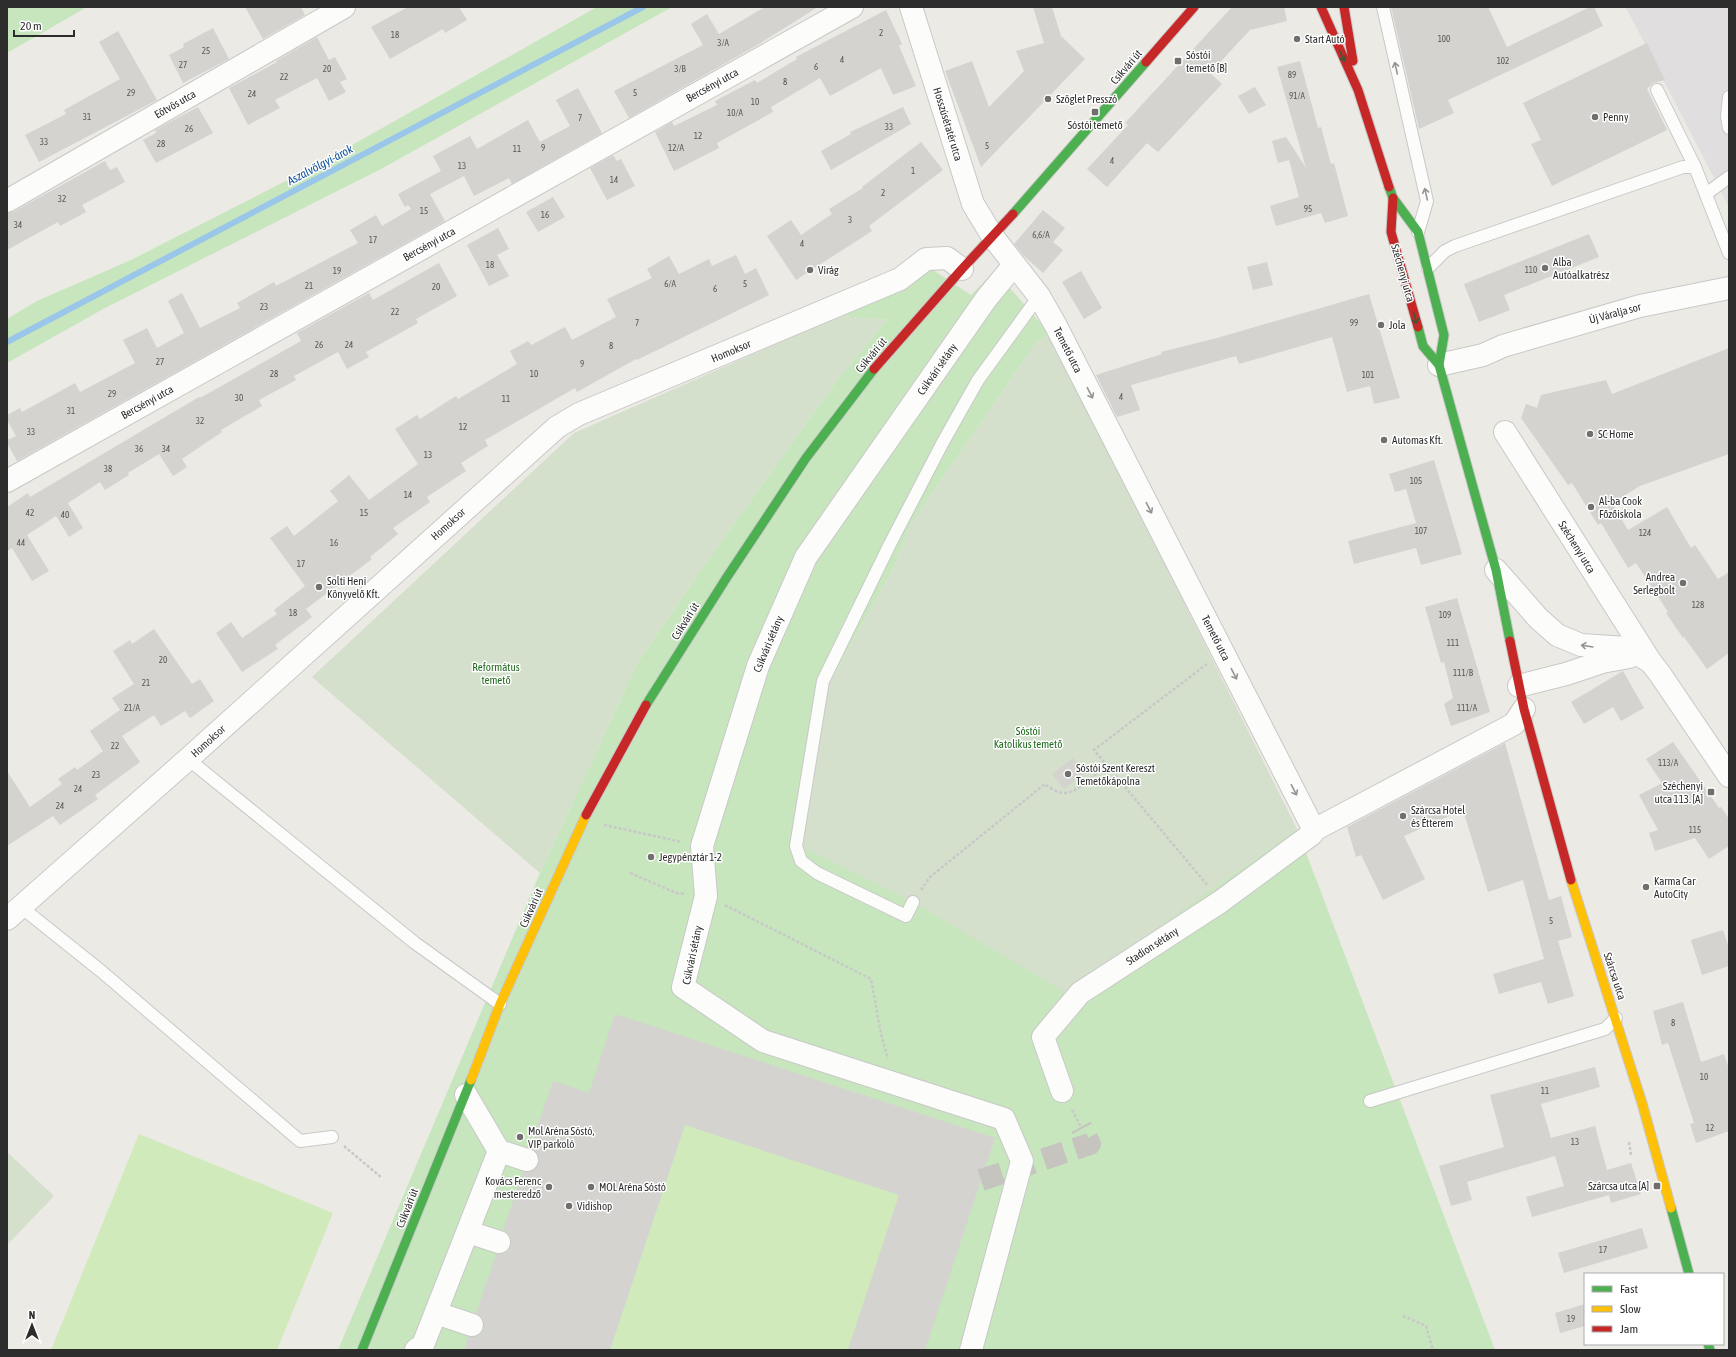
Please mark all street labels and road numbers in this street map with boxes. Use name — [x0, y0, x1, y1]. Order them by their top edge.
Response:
street label: Csikvári út — [1108, 47, 1144, 87]
street label: Bercsényi utca — [684, 66, 740, 104]
street label: Hosszúsétatér utca — [931, 86, 965, 162]
street label: Eötvös utca — [152, 87, 198, 121]
street label: Bercsényi utca — [401, 225, 457, 263]
street label: Széchenyi utca — [1389, 243, 1417, 303]
street label: Új Váralja sor — [1588, 300, 1643, 326]
street label: Temető utca — [1051, 325, 1085, 375]
street label: Csikvári út — [853, 335, 889, 375]
street label: Homoksor — [709, 337, 753, 365]
street label: Csikvári sétány — [915, 341, 959, 397]
street label: Bercsényi utca — [119, 383, 175, 421]
street label: Homoksor — [428, 505, 468, 542]
street label: Széchenyi utca — [1556, 519, 1598, 575]
street label: Csikvári út — [669, 600, 701, 642]
street label: Temető utca — [1199, 613, 1233, 663]
street label: Csikvári sétány — [751, 614, 785, 674]
street label: Homoksor — [188, 722, 228, 759]
street label: Csikvári út — [517, 887, 545, 929]
street label: Csikvári sétány — [680, 924, 704, 986]
street label: Stadion sétány — [1124, 924, 1181, 967]
street label: Szárcsa utca — [1602, 951, 1628, 1001]
street label: Csikvári út — [394, 1187, 420, 1229]

